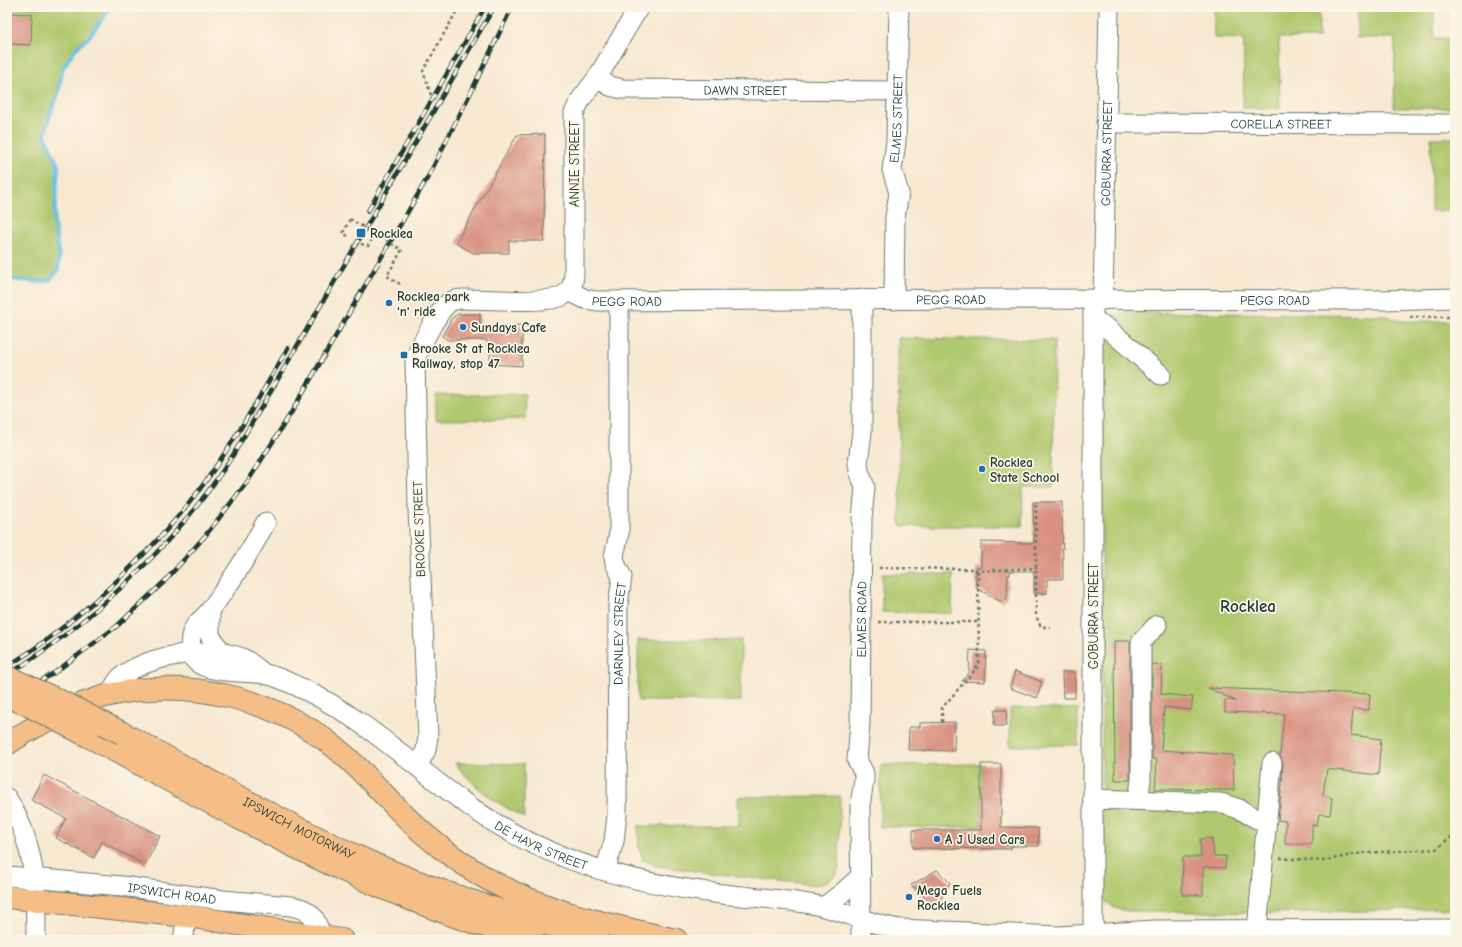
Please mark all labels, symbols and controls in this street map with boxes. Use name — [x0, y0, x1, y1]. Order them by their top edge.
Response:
street label: ELMES STREET — [886, 74, 905, 164]
street label: DAWN STREET — [704, 82, 787, 98]
street label: GOBURRA STREET — [1097, 100, 1115, 206]
street label: CORELLA STREET — [1230, 116, 1332, 131]
street label: ANNIE STREET — [567, 121, 582, 207]
place label: Rocklea — [370, 226, 413, 241]
marker: Rocklea — [355, 227, 367, 239]
place label: Rocklea park 'n' ride — [397, 289, 470, 319]
street label: PEGG ROAD — [916, 292, 986, 307]
street label: PEGG ROAD — [1240, 292, 1310, 307]
street label: PEGG ROAD — [591, 293, 662, 309]
marker: Rocklea park 'n' ride — [384, 298, 394, 308]
place label: Sundays Cafe — [471, 320, 547, 335]
marker: Sundays Cafe — [458, 322, 468, 332]
place label: Brooke St at Rocklea Railway, stop 47 — [412, 341, 530, 371]
marker: Brooke St at Rocklea Railway, stop 47 — [399, 350, 409, 360]
place label: Rocklea State School — [990, 455, 1059, 485]
marker: Rocklea State School — [977, 464, 987, 474]
street label: BROOKE STREET — [410, 480, 428, 577]
street label: GOBURRA STREET — [1086, 563, 1101, 669]
street label: DARNLEY STREET — [610, 581, 629, 685]
street label: ELMES ROAD — [853, 581, 869, 658]
district label: Rocklea — [1220, 597, 1276, 616]
street label: IPSWICH MOTORWAY — [241, 793, 358, 862]
street label: DE HAYR STREET — [492, 817, 590, 873]
place label: A J Used Cars — [945, 832, 1025, 847]
marker: A J Used Cars — [932, 834, 942, 844]
street label: IPSWICH ROAD — [127, 879, 217, 906]
place label: Mega Fuels Rocklea — [917, 883, 982, 913]
marker: Mega Fuels Rocklea — [904, 892, 914, 902]

